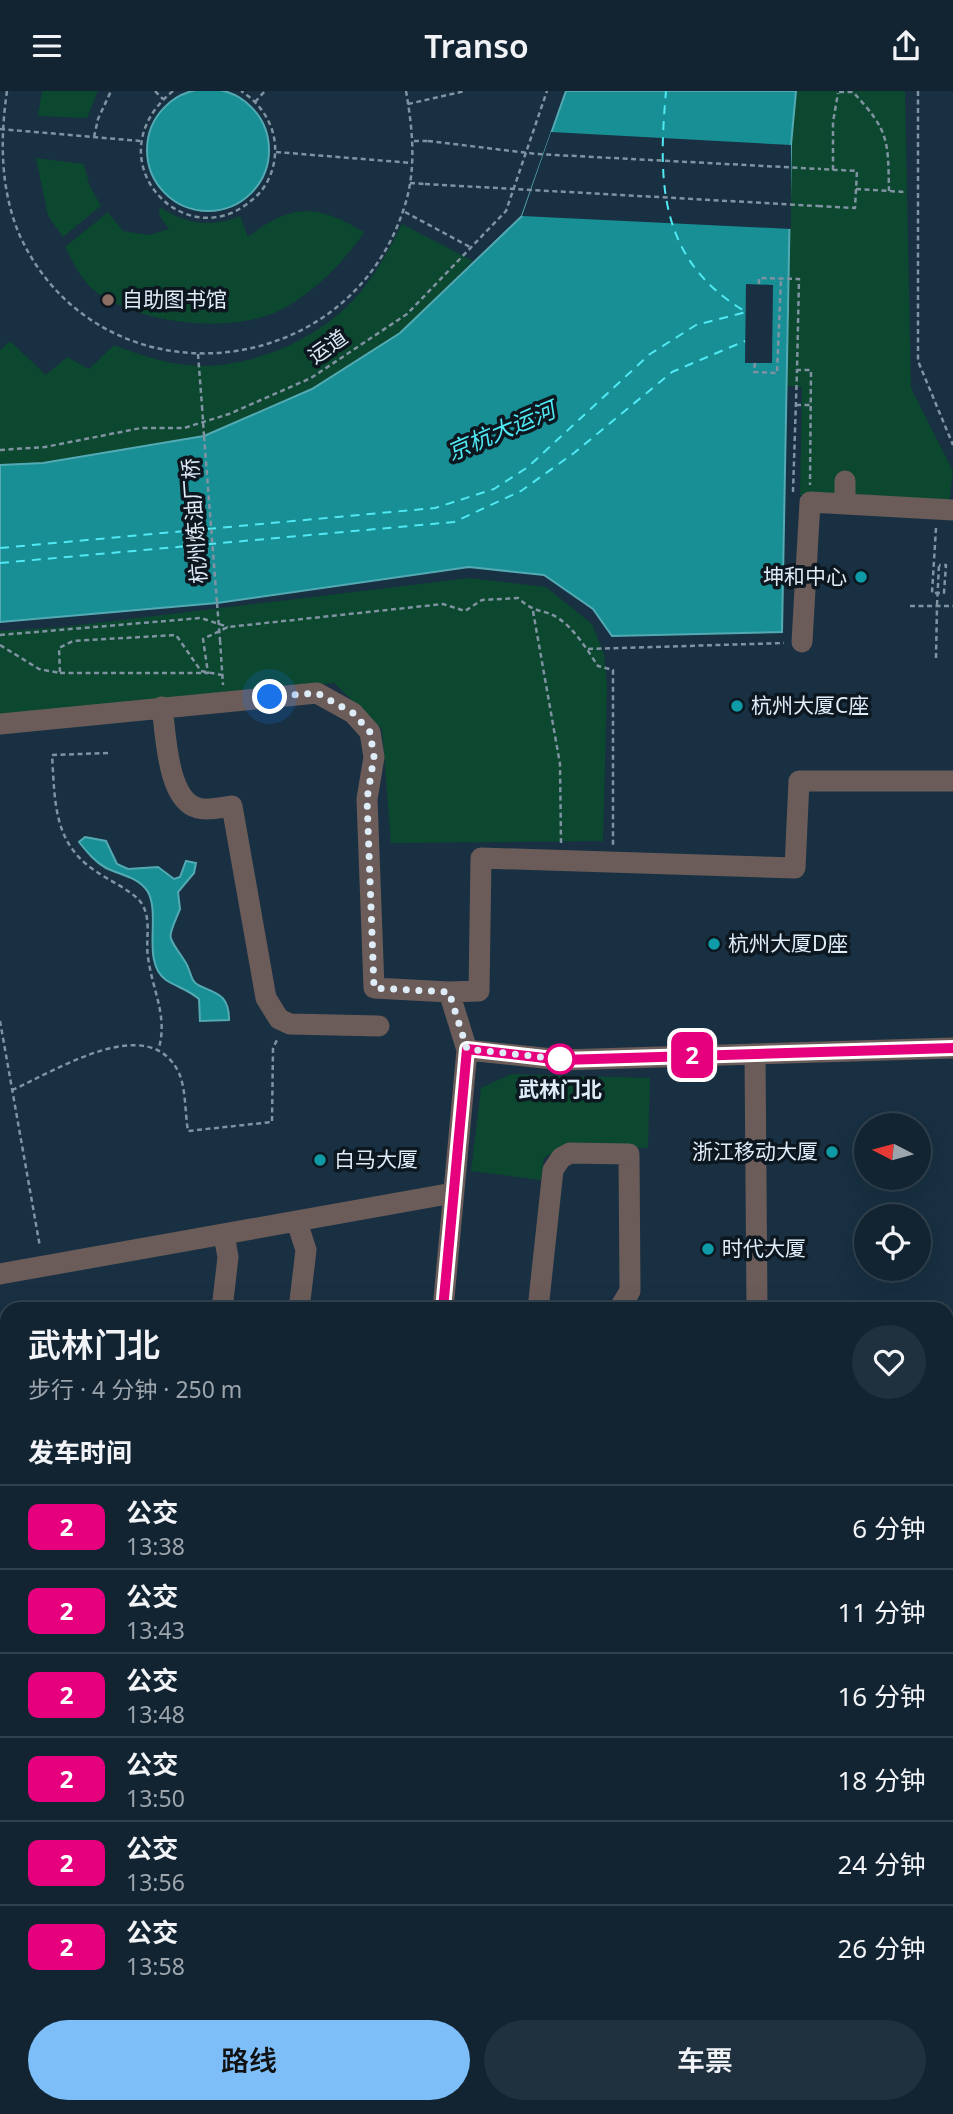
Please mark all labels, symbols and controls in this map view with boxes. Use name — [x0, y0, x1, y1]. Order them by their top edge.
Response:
text: Transo — [424, 24, 529, 67]
icon: menu — [28, 27, 66, 65]
icon: share — [887, 27, 925, 65]
place label: 自助图书馆 — [122, 285, 227, 313]
marker: 自助图书馆 — [100, 292, 116, 308]
street label: 运道 — [302, 323, 353, 370]
water label: 京杭大运河 — [441, 391, 563, 467]
street label: 杭州炼油厂桥 — [176, 457, 212, 585]
place label: 坤和中心 — [763, 562, 847, 590]
marker: 坤和中心 — [853, 569, 869, 585]
your location — [252, 679, 287, 714]
place label: 杭州大厦C座 — [751, 691, 869, 719]
marker: 杭州大厦C座 — [729, 698, 745, 714]
place label: 杭州大厦D座 — [728, 929, 848, 957]
marker: 杭州大厦D座 — [706, 936, 722, 952]
line badge: 2 — [669, 1032, 715, 1078]
text: 2 — [685, 1038, 699, 1071]
marker: 武林门北 — [545, 1044, 575, 1074]
place label: 武林门北 — [518, 1075, 602, 1103]
north arrow — [854, 1113, 931, 1190]
map controls — [854, 1113, 931, 1281]
place label: 浙江移动大厦 — [692, 1137, 818, 1165]
marker: 浙江移动大厦 — [824, 1144, 840, 1160]
place label: 白马大厦 — [334, 1145, 418, 1173]
marker: 白马大厦 — [312, 1152, 328, 1168]
button: locate — [854, 1204, 931, 1281]
place label: 时代大厦 — [722, 1234, 806, 1262]
marker: 时代大厦 — [700, 1241, 716, 1257]
text: 武林门北 — [28, 1322, 160, 1367]
button: heart — [852, 1325, 926, 1399]
text: 步行 · 4 分钟 · 250 m — [28, 1373, 242, 1405]
text: 发车时间 — [28, 1434, 132, 1470]
text: 公交 — [126, 1494, 178, 1530]
text: 2 — [60, 1510, 73, 1543]
text: 6 分钟 — [852, 1510, 926, 1546]
text: 13:38 — [126, 1530, 185, 1562]
text: 公交 — [126, 1578, 178, 1614]
text: 2 — [60, 1594, 73, 1627]
text: 11 分钟 — [837, 1594, 926, 1630]
text: 13:43 — [126, 1614, 185, 1646]
text: 公交 — [126, 1662, 178, 1698]
text: 2 — [60, 1678, 73, 1711]
text: 16 分钟 — [837, 1678, 926, 1714]
text: 13:48 — [126, 1698, 185, 1730]
text: 公交 — [126, 1746, 178, 1782]
text: 2 — [60, 1762, 73, 1795]
text: 18 分钟 — [837, 1762, 926, 1798]
text: 13:50 — [126, 1782, 185, 1814]
text: 公交 — [126, 1830, 178, 1866]
text: 2 — [60, 1846, 73, 1879]
text: 24 分钟 — [837, 1846, 926, 1882]
text: 13:56 — [126, 1866, 185, 1898]
text: 公交 — [126, 1914, 178, 1950]
text: 2 — [60, 1930, 73, 1963]
text: 26 分钟 — [837, 1930, 926, 1966]
text: 13:58 — [126, 1950, 185, 1982]
button: 路线 — [28, 2020, 470, 2100]
button: 车票 — [484, 2020, 926, 2100]

